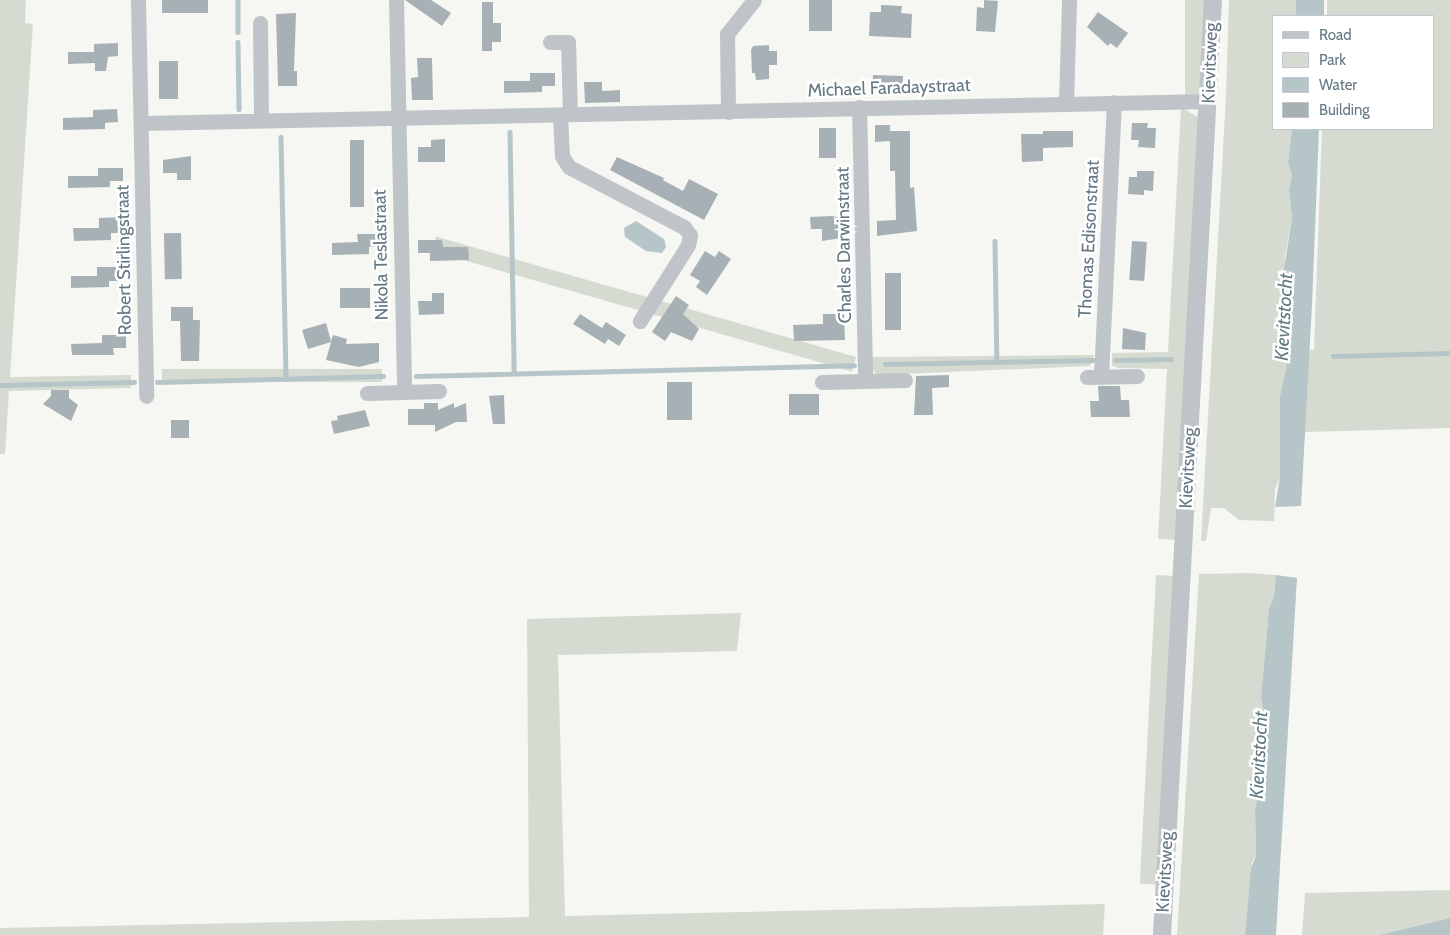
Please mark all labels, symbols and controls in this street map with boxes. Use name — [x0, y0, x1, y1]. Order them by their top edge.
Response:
legend — [1272, 15, 1435, 130]
street label: Kievitsweg — [1198, 22, 1222, 104]
text: Road — [1319, 26, 1352, 44]
text: Park — [1319, 51, 1346, 69]
street label: Michael Faradaystraat — [807, 74, 971, 102]
text: Water — [1319, 76, 1357, 94]
text: Building — [1319, 101, 1370, 119]
street label: Thomas Edisonstraat — [1074, 159, 1104, 319]
street label: Charles Darwinstraat — [832, 167, 856, 323]
street label: Robert Stirlingstraat — [112, 185, 136, 335]
street label: Nikola Teslastraat — [369, 189, 393, 321]
water label: Kievitstocht — [1270, 273, 1298, 361]
street label: Kievitsweg — [1175, 427, 1201, 509]
water label: Kievitstocht — [1245, 711, 1273, 799]
street label: Kievitsweg — [1152, 831, 1178, 913]

